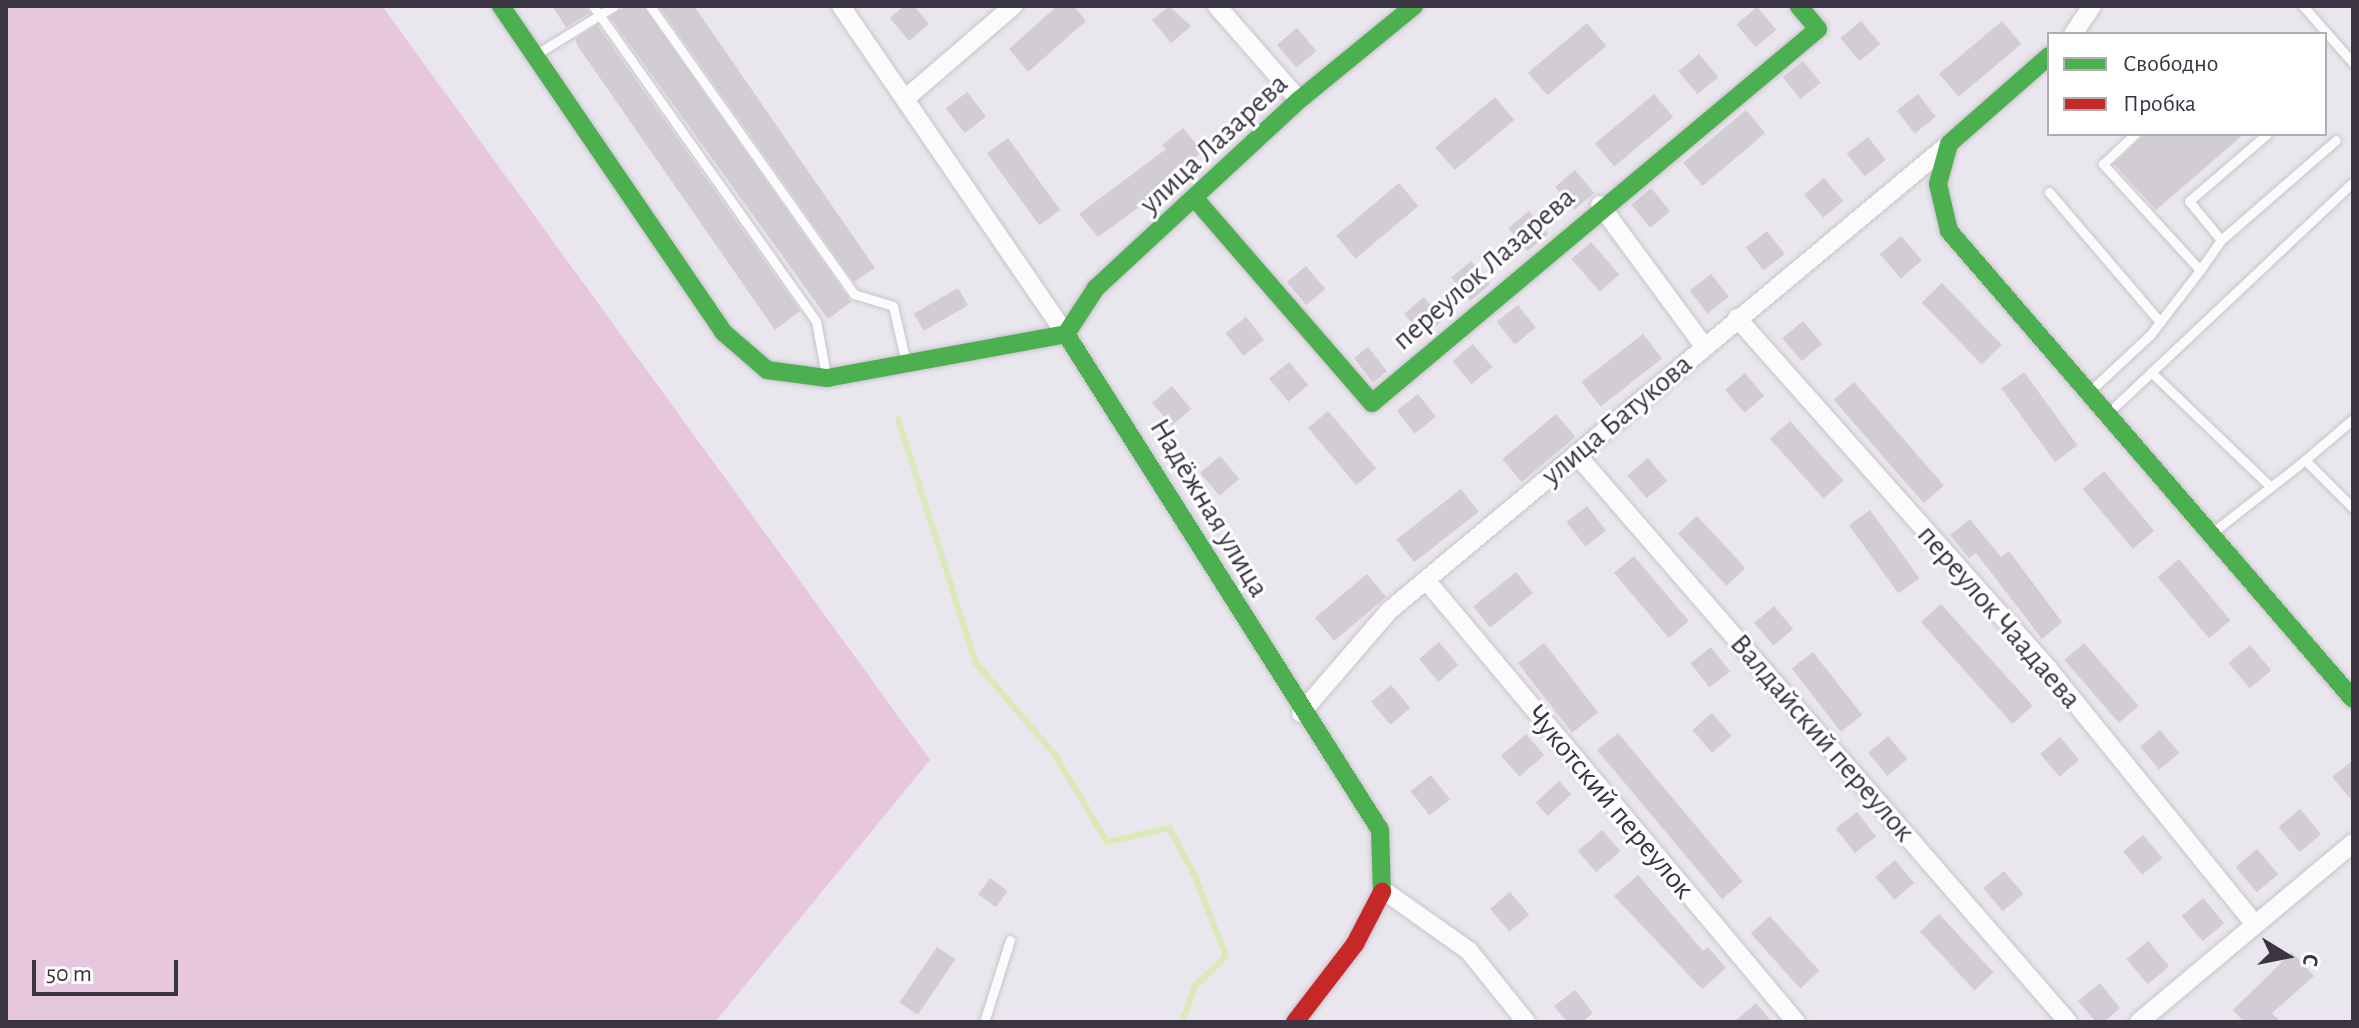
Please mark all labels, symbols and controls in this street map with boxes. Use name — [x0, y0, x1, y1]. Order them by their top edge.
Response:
legend — [2047, 32, 2327, 136]
text: Свободно — [2123, 52, 2218, 76]
street label: улица Лазарева — [1132, 66, 1296, 222]
text: Пробка — [2123, 92, 2196, 116]
street label: переулок Лазарева — [1385, 180, 1583, 358]
street label: улица Батукова — [1534, 347, 1700, 493]
street label: Надёжная улица — [1141, 412, 1277, 604]
street label: переулок Чаадаева — [1909, 518, 2089, 716]
street label: Валдайский переулок — [1722, 627, 1922, 849]
street label: Чукотский переулок — [1518, 698, 1702, 906]
north arrow — [2247, 916, 2327, 996]
scale bar — [36, 944, 182, 994]
text: С — [2299, 952, 2323, 968]
text: 50 m — [46, 962, 92, 986]

